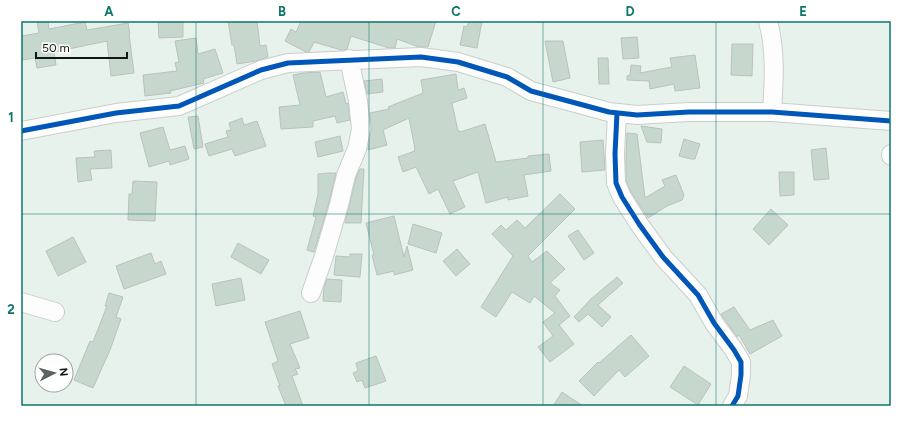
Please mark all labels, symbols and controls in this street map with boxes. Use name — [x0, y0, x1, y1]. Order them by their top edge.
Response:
text: A — [104, 4, 114, 19]
text: B — [278, 4, 286, 19]
text: C — [451, 4, 461, 19]
text: D — [625, 4, 635, 19]
text: E — [799, 4, 807, 19]
scale bar — [36, 34, 127, 60]
text: 50 m — [42, 41, 70, 55]
text: 1 — [8, 110, 14, 125]
text: 2 — [7, 302, 15, 317]
north arrow — [34, 353, 74, 393]
text: N — [57, 367, 70, 377]

